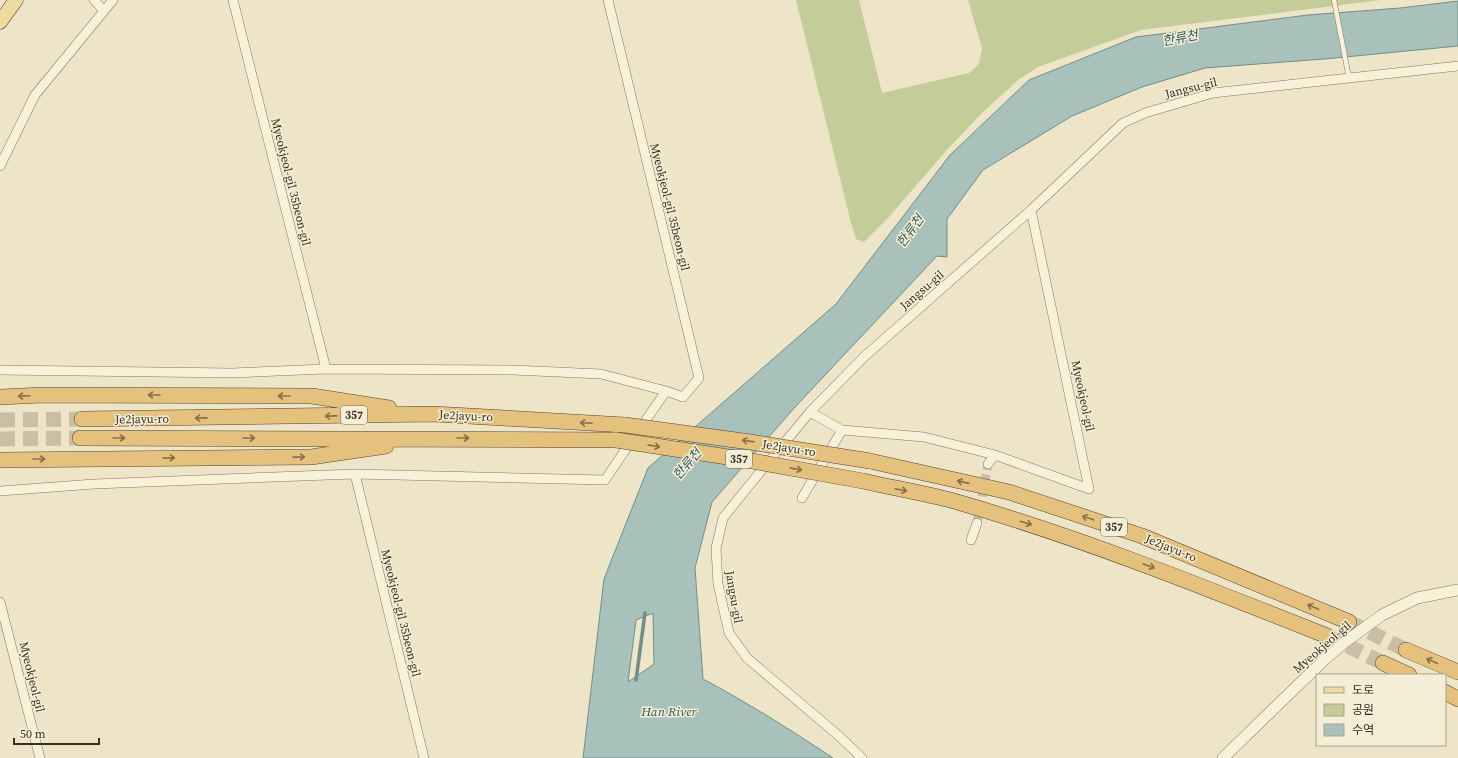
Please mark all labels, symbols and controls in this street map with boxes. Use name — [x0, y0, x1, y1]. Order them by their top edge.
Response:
water label: 한류천 — [1161, 26, 1200, 50]
street label: Jangsu-gil — [1162, 74, 1219, 102]
street label: Myeokjeol-gil 35beon-gil — [267, 117, 315, 248]
street label: Myeokjeol-gil 35beon-gil — [646, 142, 694, 273]
water label: 한류천 — [893, 211, 928, 251]
street label: Jangsu-gil — [896, 266, 948, 314]
street label: Myeokjeol-gil — [1068, 359, 1098, 433]
one-way arrow — [18, 392, 31, 400]
one-way arrow — [148, 392, 161, 399]
one-way arrow — [278, 392, 291, 400]
road number: 357 — [341, 406, 367, 424]
street label: Je2jayu-ro — [438, 407, 494, 425]
street label: Je2jayu-ro — [114, 411, 170, 427]
one-way arrow — [325, 412, 338, 420]
one-way arrow — [195, 414, 208, 422]
one-way arrow — [580, 420, 593, 427]
one-way arrow — [112, 434, 125, 442]
one-way arrow — [242, 434, 255, 442]
one-way arrow — [456, 434, 469, 442]
street label: Je2jayu-ro — [760, 436, 817, 460]
one-way arrow — [742, 437, 755, 445]
one-way arrow — [647, 442, 660, 450]
water label: 한류천 — [669, 444, 706, 483]
road number: 357 — [726, 450, 752, 468]
one-way arrow — [292, 453, 305, 461]
one-way arrow — [162, 454, 175, 462]
one-way arrow — [32, 455, 45, 463]
one-way arrow — [789, 466, 802, 474]
one-way arrow — [957, 477, 970, 485]
one-way arrow — [894, 486, 907, 494]
one-way arrow — [1081, 514, 1094, 521]
road number: 357 — [1101, 518, 1127, 536]
one-way arrow — [1019, 520, 1032, 527]
street label: Je2jayu-ro — [1142, 530, 1199, 566]
street label: Myeokjeol-gil 35beon-gil — [377, 548, 425, 679]
one-way arrow — [1143, 562, 1155, 570]
street label: Jangsu-gil — [721, 569, 747, 625]
one-way arrow — [1307, 603, 1319, 610]
street label: Myeokjeol-gil — [1290, 617, 1355, 677]
street label: Myeokjeol-gil — [16, 640, 49, 714]
one-way arrow — [1426, 657, 1438, 664]
legend — [1316, 674, 1446, 746]
text: 도로 — [1352, 682, 1374, 698]
text: 공원 — [1352, 702, 1374, 718]
water label: Han River — [640, 703, 698, 720]
scale bar — [14, 720, 99, 746]
text: 수역 — [1352, 722, 1374, 738]
text: 50 m — [20, 726, 46, 742]

